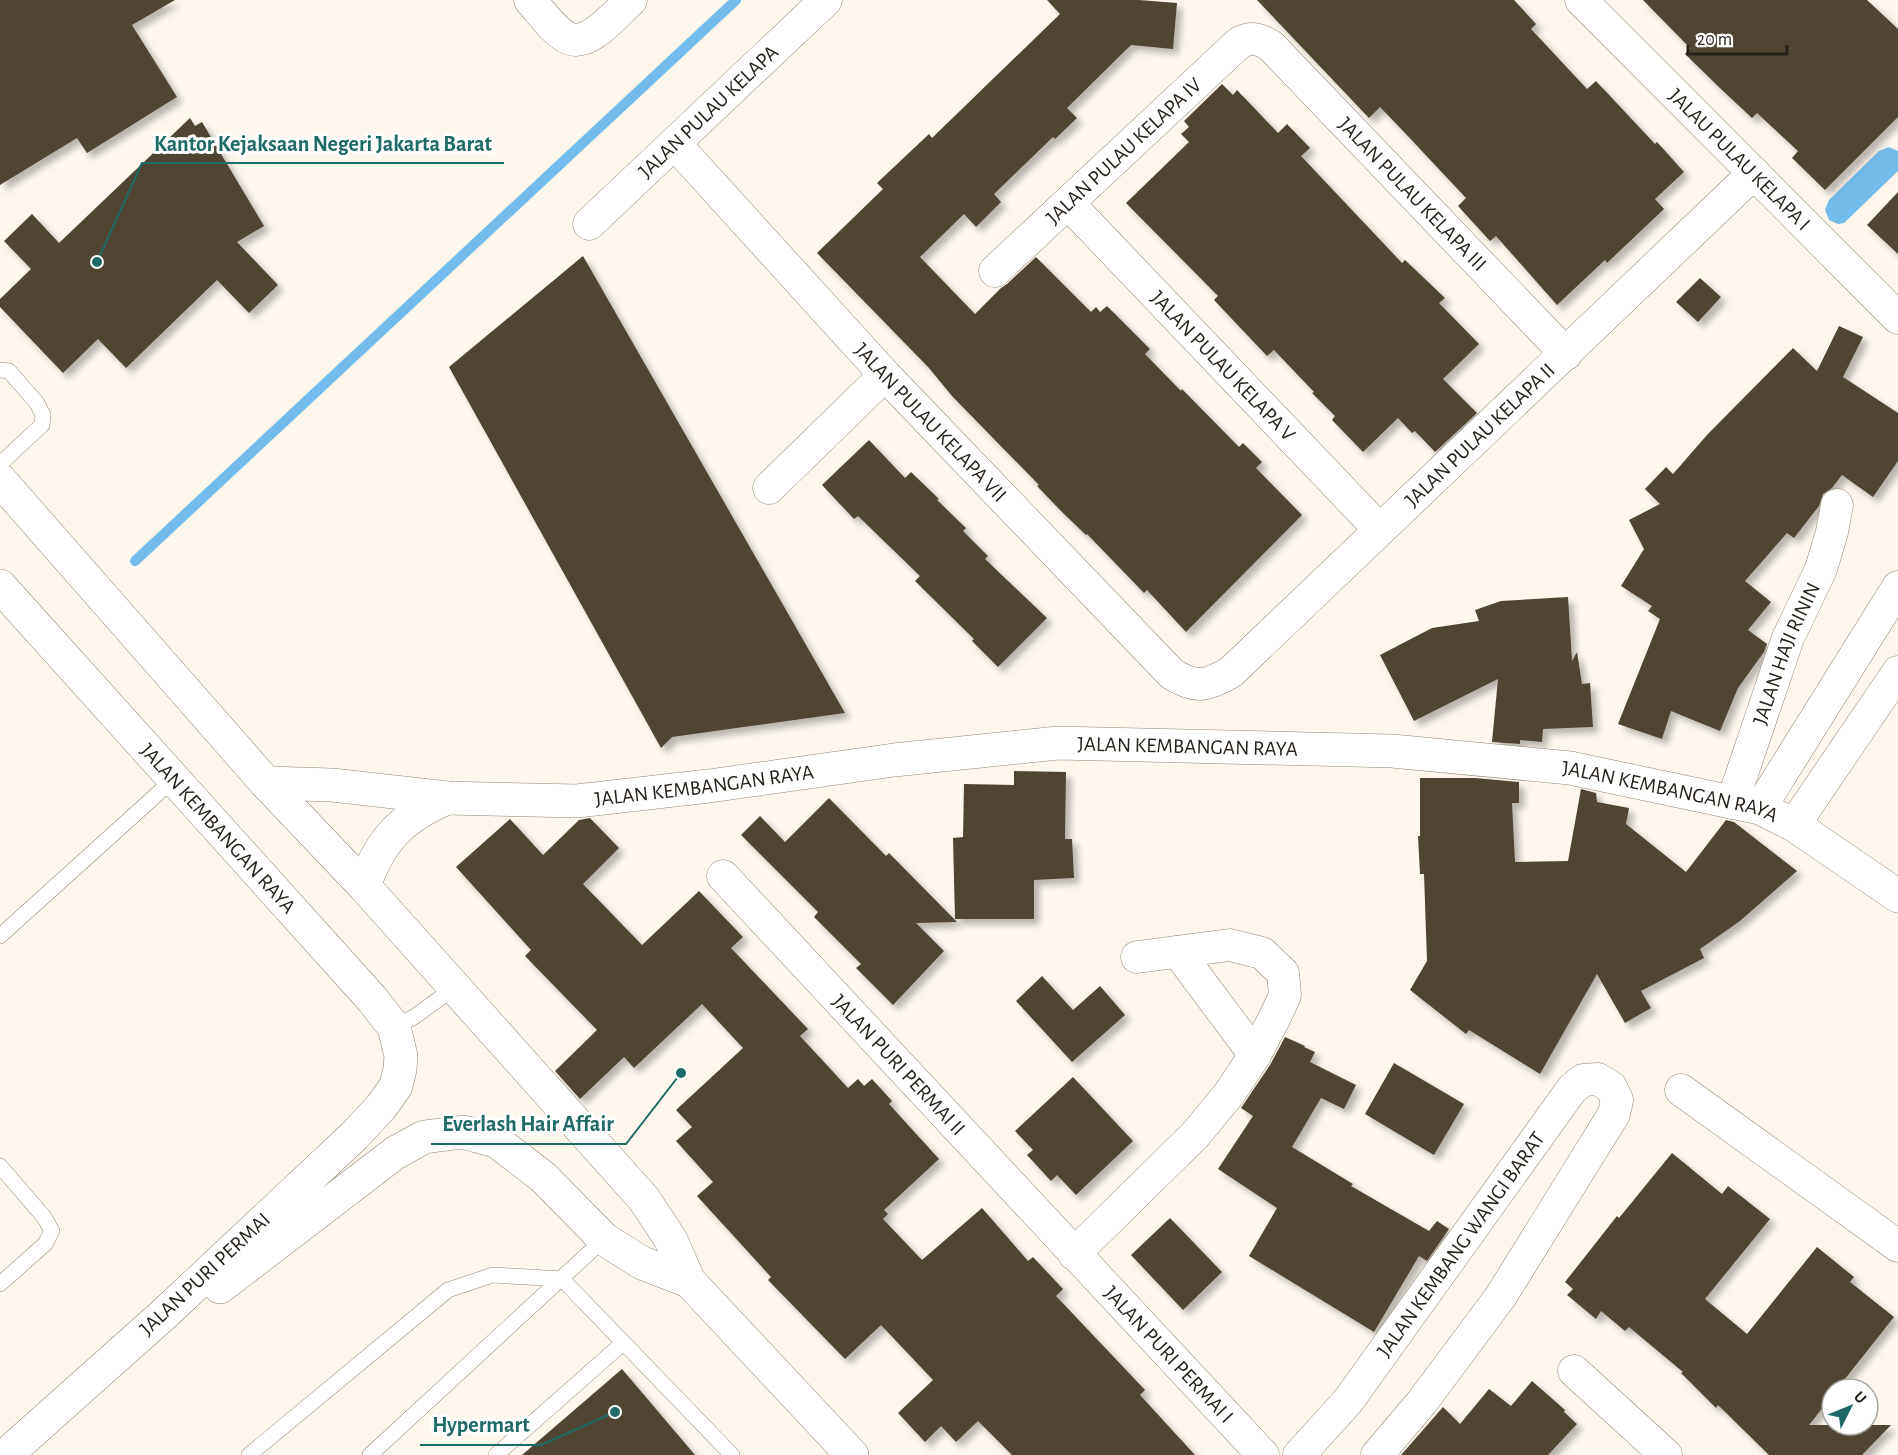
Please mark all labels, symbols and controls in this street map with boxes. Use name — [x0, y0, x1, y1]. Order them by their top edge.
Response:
scale bar — [1688, 18, 1787, 56]
text: 20 m — [1697, 31, 1732, 49]
street label: JALAN PULAU KELAPA — [634, 41, 782, 182]
street label: JALAN PULAU KELAPA IV — [1042, 74, 1205, 228]
street label: JALAU PULAU KELAPA I — [1665, 84, 1815, 234]
street label: JALAN PULAU KELAPA III — [1335, 113, 1491, 275]
callout: Kantor Kejaksaan Negeri Jakarta Barat — [142, 123, 504, 163]
text: Kantor Kejaksaan Negeri Jakarta Barat — [154, 133, 493, 156]
street label: JALAN PULAU KELAPA V — [1147, 287, 1299, 445]
street label: JALAN PULAU KELAPA VII — [851, 339, 1011, 505]
street label: JALAN PULAU KELAPA II — [1401, 359, 1558, 511]
street label: JALAN HAJI RININ — [1749, 579, 1823, 727]
street label: JALAN KEMBANGAN RAYA — [1077, 733, 1298, 759]
street label: JALAN KEMBANGAN RAYA — [137, 739, 300, 917]
street label: JALAN KEMBANGAN RAYA — [1561, 757, 1782, 826]
street label: JALAN KEMBANGAN RAYA — [594, 761, 815, 809]
street label: JALAN PURI PERMAI II — [829, 990, 969, 1139]
callout: Everlash Hair Affair — [431, 1104, 626, 1144]
text: Everlash Hair Affair — [442, 1113, 614, 1135]
street label: JALAN KEMBANG WANGI BARAT — [1373, 1128, 1548, 1361]
street label: JALAN PURI PERMAI — [136, 1209, 274, 1339]
street label: JALAN PURI PERMAI I — [1101, 1282, 1238, 1427]
north arrow — [1820, 1377, 1880, 1437]
text: U — [1851, 1388, 1870, 1407]
callout: Hypermart — [420, 1405, 541, 1445]
text: Hypermart — [432, 1414, 530, 1437]

